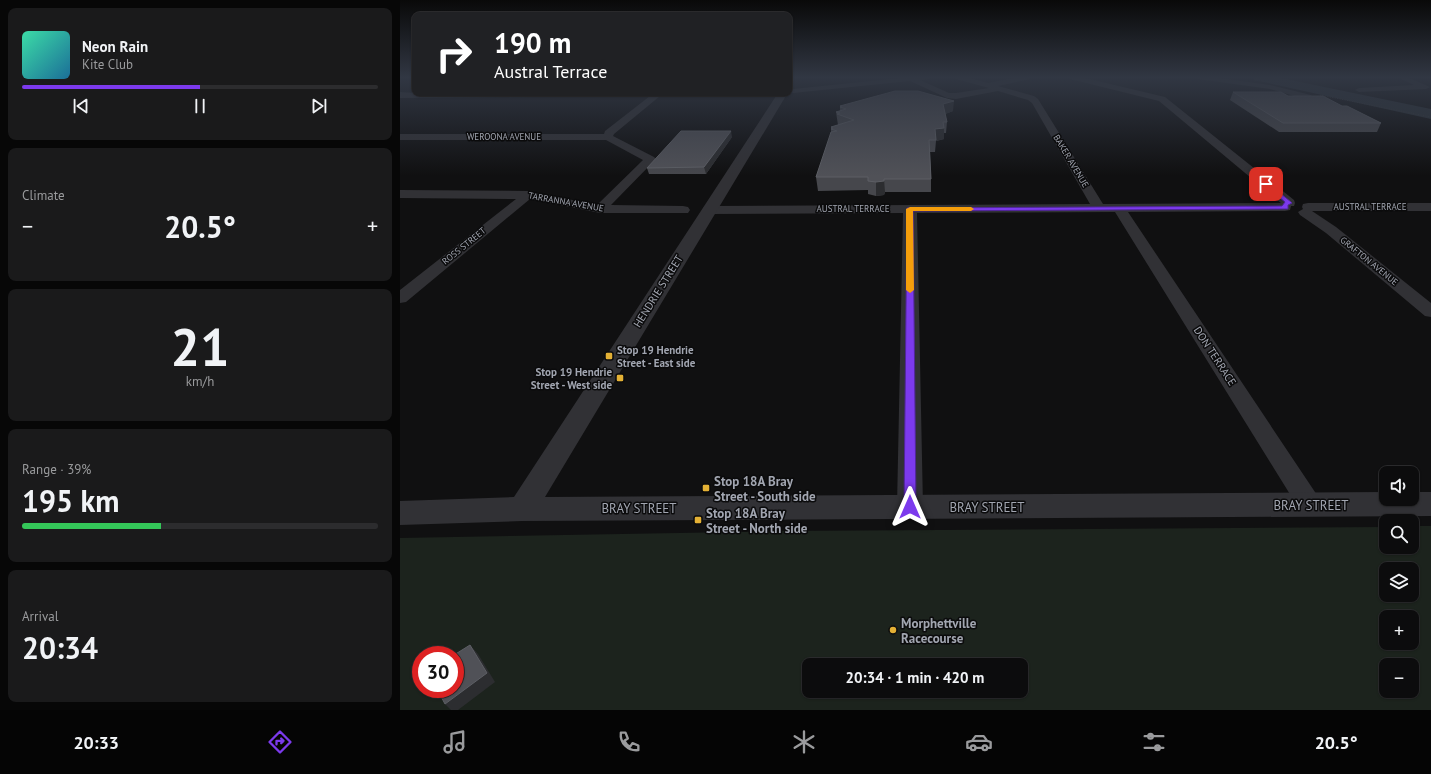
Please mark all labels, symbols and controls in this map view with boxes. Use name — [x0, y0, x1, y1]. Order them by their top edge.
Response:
text: 190 m — [494, 24, 571, 61]
icon: right — [428, 28, 480, 80]
text: Neon Rain — [82, 37, 148, 56]
text: Kite Club — [82, 56, 133, 73]
text: Austral Terrace — [494, 60, 607, 83]
icon: previous — [70, 95, 92, 117]
icon: pause — [189, 95, 211, 117]
icon: next — [308, 95, 330, 117]
street label: WEROONA AVENUE — [467, 131, 541, 142]
street label: BAKER AVENUE — [1051, 132, 1092, 189]
pin — [1249, 167, 1283, 201]
icon: arrive — [1255, 173, 1277, 195]
text: Climate — [22, 187, 65, 204]
street label: TARRANNA AVENUE — [528, 189, 605, 214]
street label: AUSTRAL TERRACE — [1334, 201, 1407, 212]
street label: AUSTRAL TERRACE — [817, 203, 890, 214]
text: 20.5° — [164, 207, 236, 246]
text: − — [22, 212, 33, 240]
text: + — [367, 212, 378, 240]
street label: ROSS STREET — [440, 225, 488, 267]
street label: GRAFTON AVENUE — [1338, 234, 1400, 287]
street label: HENDRIE STREET — [630, 252, 686, 330]
text: 21 — [171, 313, 229, 380]
street label: DON TERRACE — [1191, 324, 1239, 388]
place label: Stop 19 Hendrie Street - East side — [617, 343, 696, 370]
marker: Stop 19 Hendrie Street - East side — [604, 351, 614, 361]
place label: Stop 19 Hendrie Street - West side — [531, 365, 612, 392]
text: km/h — [186, 373, 214, 390]
marker: Stop 19 Hendrie Street - West side — [615, 373, 625, 383]
text: Range · 39% — [22, 461, 91, 478]
map controls — [1379, 466, 1419, 698]
button: sound — [1379, 466, 1419, 506]
place label: Stop 18A Bray Street - South side — [714, 473, 816, 505]
text: 195 km — [22, 481, 120, 520]
marker: Stop 18A Bray Street - South side — [701, 483, 711, 493]
position arrow — [889, 486, 931, 528]
street label: BRAY STREET — [1273, 497, 1349, 514]
street label: BRAY STREET — [949, 499, 1025, 516]
street label: BRAY STREET — [601, 500, 677, 517]
place label: Stop 18A Bray Street - North side — [706, 505, 808, 537]
button: search — [1379, 514, 1419, 554]
marker: Stop 18A Bray Street - North side — [693, 515, 703, 525]
button: layers — [1379, 562, 1419, 602]
text: Arrival — [22, 608, 58, 625]
button: + — [1379, 610, 1419, 650]
place label: Morphettville Racecourse — [901, 615, 977, 647]
marker: Morphettville Racecourse — [888, 625, 898, 635]
text: 20:34 — [22, 628, 98, 667]
speed limit sign: 30 — [412, 646, 464, 698]
button: − — [1379, 658, 1419, 698]
text: 20:34 · 1 min · 420 m — [846, 668, 984, 687]
icon: directions — [266, 728, 294, 756]
icon: music — [441, 728, 469, 756]
icon: phone — [615, 728, 643, 756]
icon: climate — [790, 728, 818, 756]
icon: car — [965, 728, 993, 756]
icon: filters — [1140, 728, 1168, 756]
text: 20:33 — [73, 731, 119, 754]
text: 20.5° — [1315, 731, 1358, 754]

